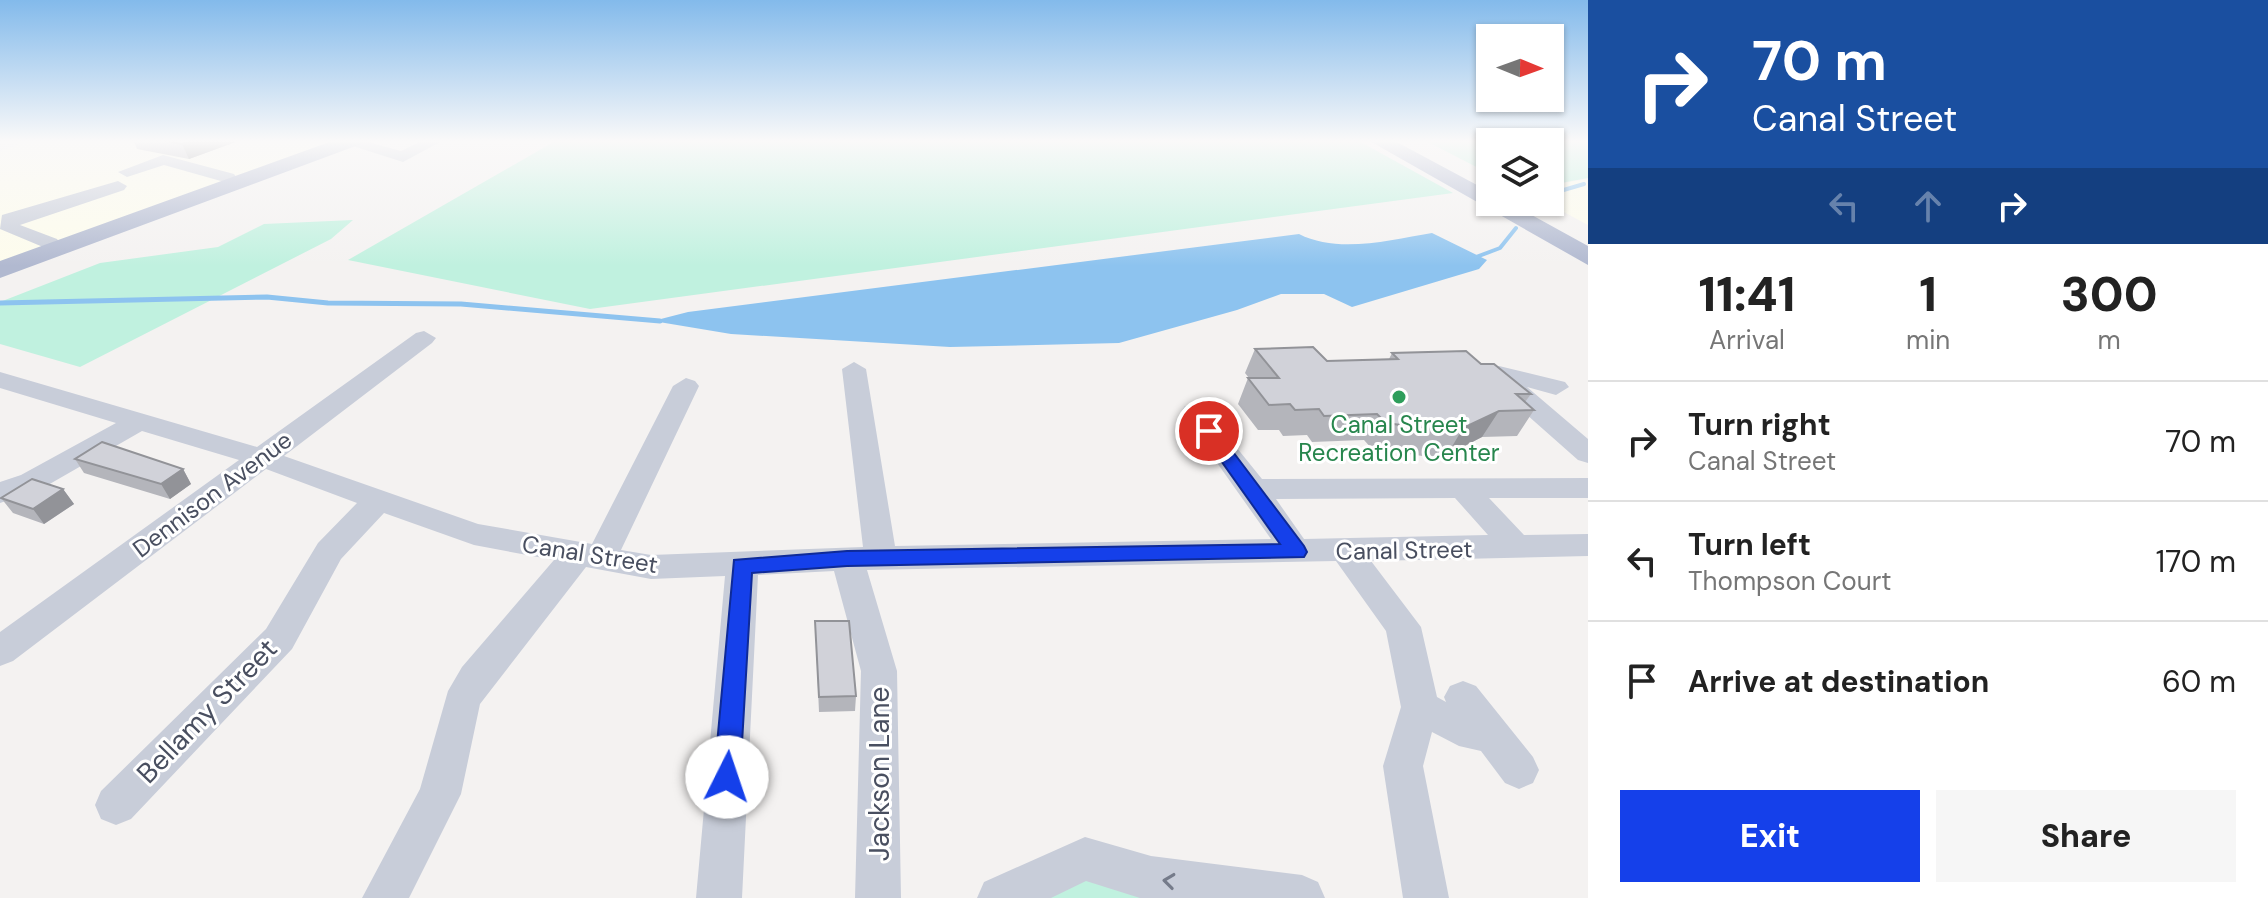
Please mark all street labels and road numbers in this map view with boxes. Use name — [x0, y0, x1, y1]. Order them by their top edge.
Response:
street label: Dennison Avenue — [126, 424, 298, 564]
street label: Canal Street — [520, 528, 660, 580]
street label: Canal Street — [1335, 533, 1473, 567]
street label: Bellamy Street — [129, 631, 285, 791]
street label: Jackson Lane — [861, 687, 898, 861]

